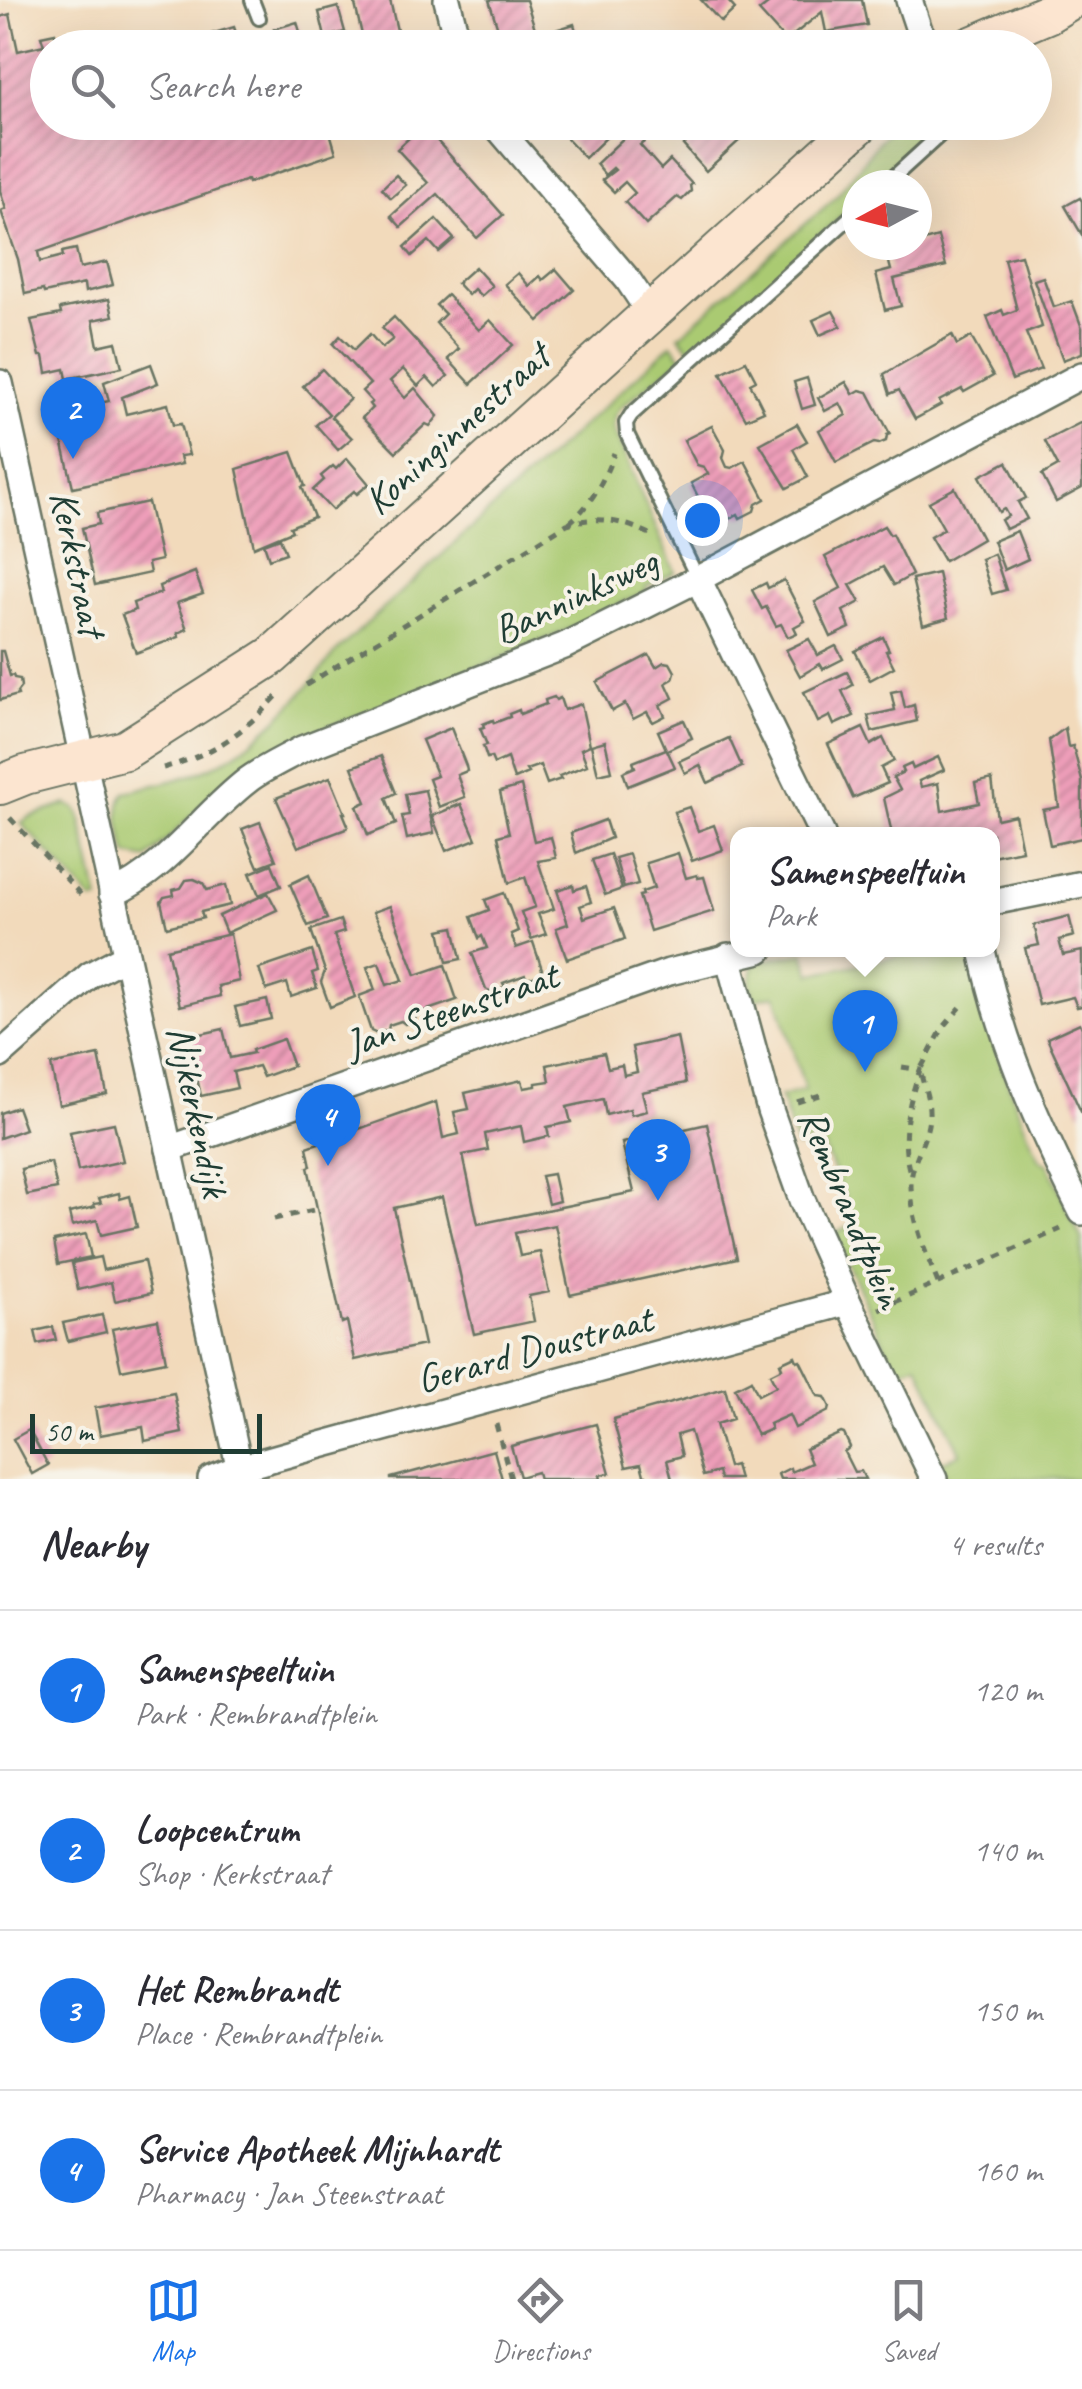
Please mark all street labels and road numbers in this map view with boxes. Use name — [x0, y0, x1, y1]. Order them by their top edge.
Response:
street label: Koninginnestraat — [353, 328, 564, 525]
street label: Kerkstraat — [38, 486, 119, 646]
street label: Banninksweg — [485, 535, 667, 656]
street label: Jan Steenstraat — [336, 949, 568, 1070]
street label: Nijkerkendijk — [155, 1021, 241, 1204]
street label: Rembrandtplein — [787, 1101, 916, 1317]
street label: Gerard Doustraat — [411, 1293, 661, 1404]

